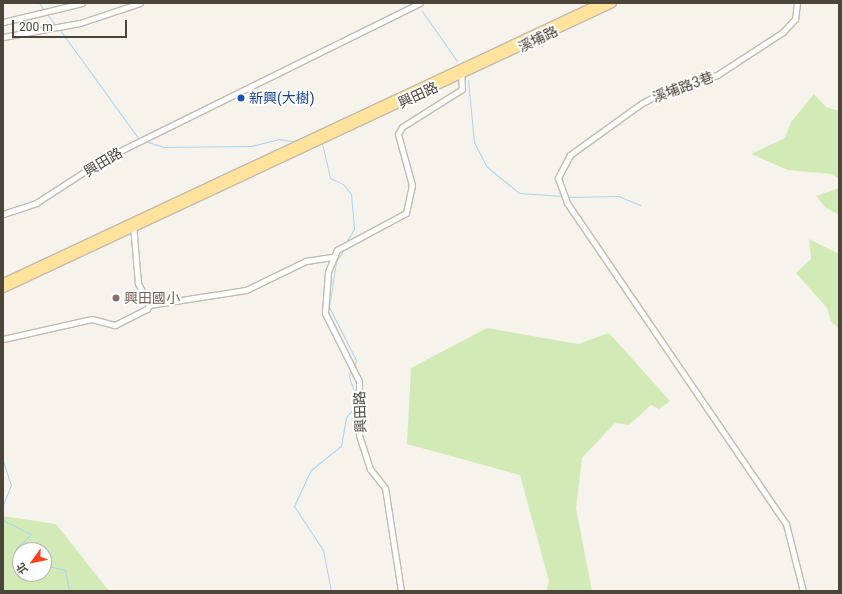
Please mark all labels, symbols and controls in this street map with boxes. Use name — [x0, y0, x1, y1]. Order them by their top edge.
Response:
scale bar — [14, 12, 129, 38]
text: 200 m — [19, 20, 53, 34]
street label: 溪埔路 — [515, 22, 561, 56]
street label: 溪埔路3巷 — [650, 68, 716, 106]
street label: 興田路 — [395, 79, 441, 111]
place label: 新興(大樹) — [249, 90, 315, 106]
marker: 新興(大樹) — [236, 93, 246, 103]
street label: 興田路 — [81, 144, 125, 180]
place label: 興田國小 — [124, 290, 180, 306]
marker: 興田國小 — [111, 293, 121, 303]
street label: 興田路 — [351, 391, 369, 433]
north arrow — [12, 542, 52, 582]
text: 北 — [14, 560, 31, 576]

